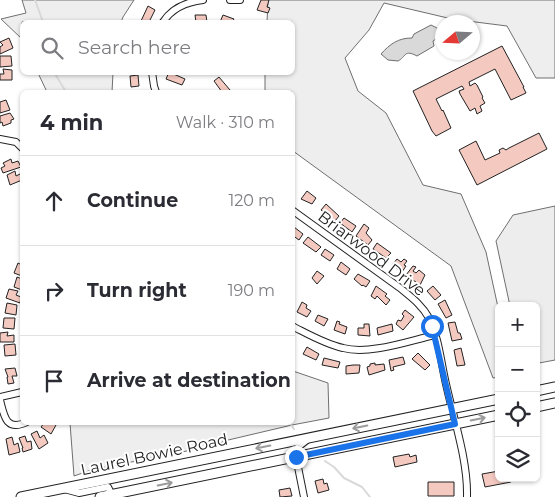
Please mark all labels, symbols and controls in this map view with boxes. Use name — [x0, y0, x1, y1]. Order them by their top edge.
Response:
north arrow — [435, 15, 480, 60]
search box — [20, 20, 295, 75]
icon: search — [38, 34, 66, 62]
text: Search here — [78, 36, 191, 59]
text: 4 min — [40, 110, 103, 135]
text: Walk · 310 m — [176, 113, 275, 132]
icon: ahead — [40, 187, 68, 215]
text: Continue — [87, 189, 178, 212]
text: 120 m — [228, 191, 275, 210]
street label: Briarwood Drive — [314, 207, 429, 300]
icon: right — [40, 277, 68, 305]
text: Turn right — [87, 279, 187, 302]
text: 190 m — [228, 281, 275, 300]
map controls — [495, 302, 540, 482]
button: + — [495, 302, 540, 347]
route start — [421, 315, 444, 338]
button: − — [495, 347, 540, 392]
icon: arrive — [40, 367, 68, 395]
text: Arrive at destination — [87, 369, 291, 392]
button: locate — [495, 392, 540, 437]
one-way arrow — [470, 414, 486, 423]
one-way arrow — [353, 423, 369, 432]
street label: Laurel Bowie Road — [79, 430, 229, 479]
button: layers — [495, 437, 540, 482]
one-way arrow — [255, 443, 271, 453]
route end — [285, 446, 308, 469]
one-way arrow — [157, 478, 173, 488]

